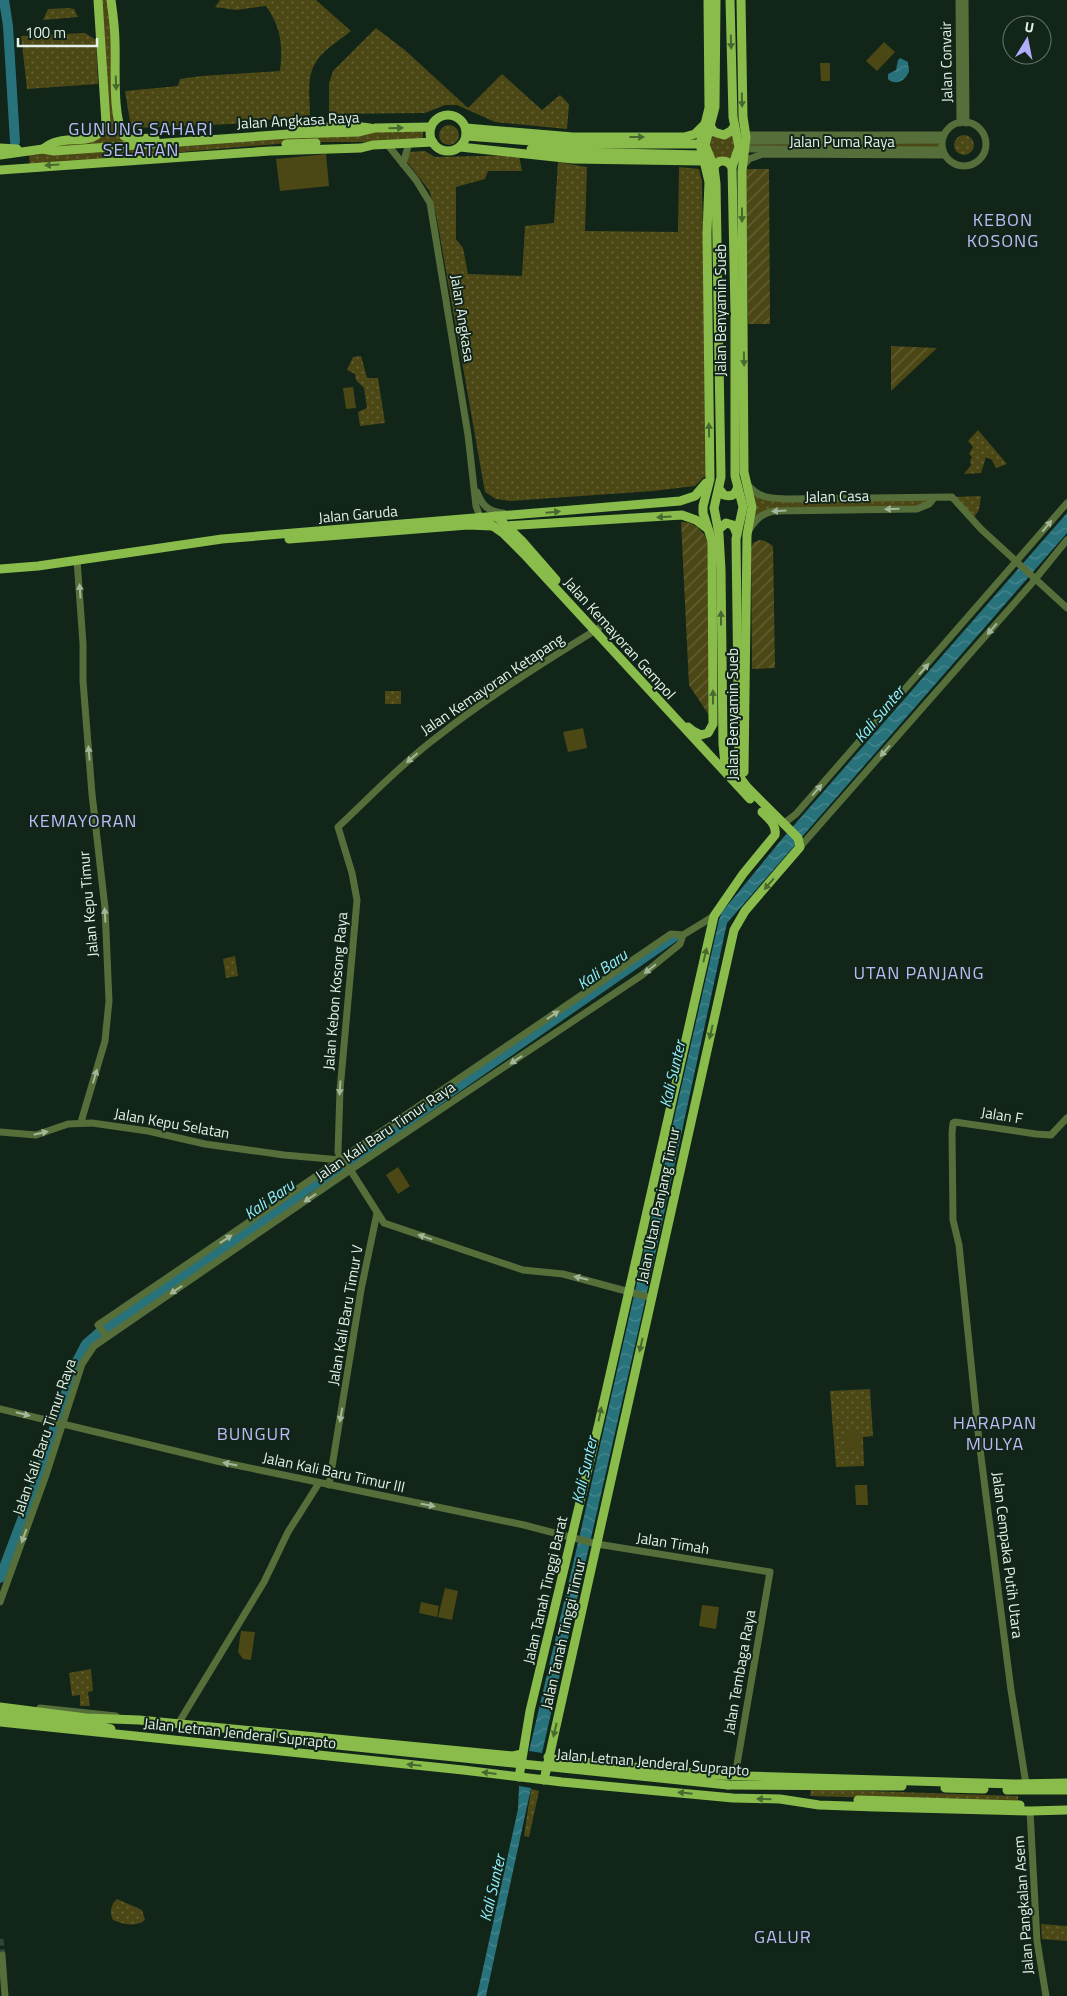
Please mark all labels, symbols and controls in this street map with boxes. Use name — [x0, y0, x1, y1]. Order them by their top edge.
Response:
scale bar — [18, 15, 96, 47]
north arrow — [1002, 15, 1052, 65]
text: U — [1023, 16, 1036, 38]
text: 100 m — [25, 21, 66, 44]
street label: Jalan Convair — [934, 21, 958, 103]
one-way arrow — [727, 34, 735, 50]
one-way arrow — [112, 76, 120, 92]
one-way arrow — [738, 93, 746, 109]
street label: Jalan Angkasa Raya — [236, 105, 360, 135]
district label: GUNUNG SAHARI SELATAN — [68, 115, 214, 163]
one-way arrow — [388, 123, 404, 131]
street label: Jalan Puma Raya — [789, 130, 895, 153]
one-way arrow — [629, 133, 645, 141]
one-way arrow — [44, 162, 60, 170]
district label: KEBON KOSONG — [967, 206, 1039, 254]
one-way arrow — [738, 207, 746, 223]
street label: Jalan Benyamin Sueb — [709, 244, 732, 376]
street label: Jalan Angkasa — [445, 273, 481, 364]
one-way arrow — [740, 351, 748, 367]
one-way arrow — [705, 422, 713, 438]
street label: Jalan Casa — [805, 484, 870, 508]
street label: Jalan Garuda — [317, 499, 399, 529]
one-way arrow — [884, 506, 900, 514]
one-way arrow — [545, 507, 561, 515]
one-way arrow — [771, 507, 787, 515]
one-way arrow — [655, 513, 671, 521]
one-way arrow — [1042, 520, 1053, 533]
street label: Jalan Kemayoran Gempol — [559, 572, 681, 704]
one-way arrow — [75, 583, 83, 599]
one-way arrow — [717, 610, 725, 626]
one-way arrow — [986, 622, 997, 635]
street label: Jalan Kemayoran Ketapang — [416, 627, 569, 741]
street label: Jalan Benyamin Sueb — [721, 648, 744, 780]
one-way arrow — [918, 663, 930, 675]
water label: Kali Sunter — [848, 679, 911, 748]
one-way arrow — [709, 688, 717, 704]
one-way arrow — [879, 744, 891, 756]
one-way arrow — [84, 745, 92, 761]
one-way arrow — [405, 752, 418, 763]
one-way arrow — [812, 784, 823, 797]
district label: KEMAYORAN — [28, 807, 138, 834]
street label: Jalan Kepu Timur — [72, 850, 104, 958]
one-way arrow — [763, 878, 774, 891]
one-way arrow — [100, 907, 108, 923]
street label: Jalan Kebon Kosong Raya — [317, 910, 353, 1071]
water label: Kali Baru — [572, 942, 633, 995]
one-way arrow — [701, 947, 709, 962]
district label: UTAN PANJANG — [853, 959, 985, 986]
one-way arrow — [644, 964, 657, 975]
one-way arrow — [546, 1010, 559, 1020]
one-way arrow — [707, 1025, 715, 1040]
water label: Kali Sunter — [653, 1036, 692, 1110]
one-way arrow — [509, 1055, 523, 1065]
one-way arrow — [91, 1068, 99, 1083]
street label: Jalan Kali Baru Timur Raya — [310, 1075, 460, 1187]
one-way arrow — [336, 1081, 344, 1097]
street label: Jalan F — [979, 1100, 1025, 1130]
street label: Jalan Kepu Selatan — [113, 1102, 231, 1144]
street label: Jalan Utan Panjang Timur — [630, 1125, 686, 1285]
one-way arrow — [34, 1129, 49, 1137]
water label: Kali Baru — [239, 1172, 300, 1225]
one-way arrow — [304, 1193, 317, 1203]
one-way arrow — [417, 1233, 432, 1240]
one-way arrow — [219, 1234, 232, 1243]
street label: Jalan Kali Baru Timur V — [321, 1243, 369, 1387]
one-way arrow — [574, 1274, 589, 1282]
one-way arrow — [170, 1285, 183, 1295]
one-way arrow — [637, 1338, 645, 1353]
street label: Jalan Kali Baru Timur Raya — [6, 1355, 82, 1519]
one-way arrow — [597, 1406, 605, 1422]
one-way arrow — [337, 1408, 345, 1423]
district label: HARAPAN MULYA — [953, 1409, 1037, 1457]
one-way arrow — [15, 1410, 30, 1418]
district label: BUNGUR — [217, 1420, 291, 1447]
water label: Kali Sunter — [565, 1432, 604, 1506]
street label: Jalan Kali Baru Timur III — [261, 1446, 407, 1498]
one-way arrow — [221, 1459, 237, 1467]
street label: Jalan Cempaka Putih Utara — [986, 1470, 1030, 1640]
one-way arrow — [420, 1501, 436, 1509]
street label: Jalan Tanah Tinggi Barat — [517, 1513, 573, 1666]
street label: Jalan Timah — [635, 1526, 711, 1560]
one-way arrow — [20, 1529, 27, 1544]
street label: Jalan Tanah Tinggi Timur — [535, 1557, 591, 1711]
street label: Jalan Tembaga Raya — [717, 1607, 761, 1736]
street label: Jalan Letnan Jenderal Suprapto — [143, 1711, 338, 1755]
one-way arrow — [551, 1723, 559, 1738]
street label: Jalan Letnan Jenderal Suprapto — [556, 1742, 751, 1782]
one-way arrow — [406, 1761, 422, 1769]
one-way arrow — [481, 1769, 497, 1777]
one-way arrow — [676, 1789, 692, 1797]
one-way arrow — [756, 1795, 772, 1803]
street label: Jalan Pangkalan Asem — [1007, 1835, 1039, 1975]
water label: Kali Sunter — [473, 1850, 512, 1924]
district label: GALUR — [754, 1923, 812, 1950]

